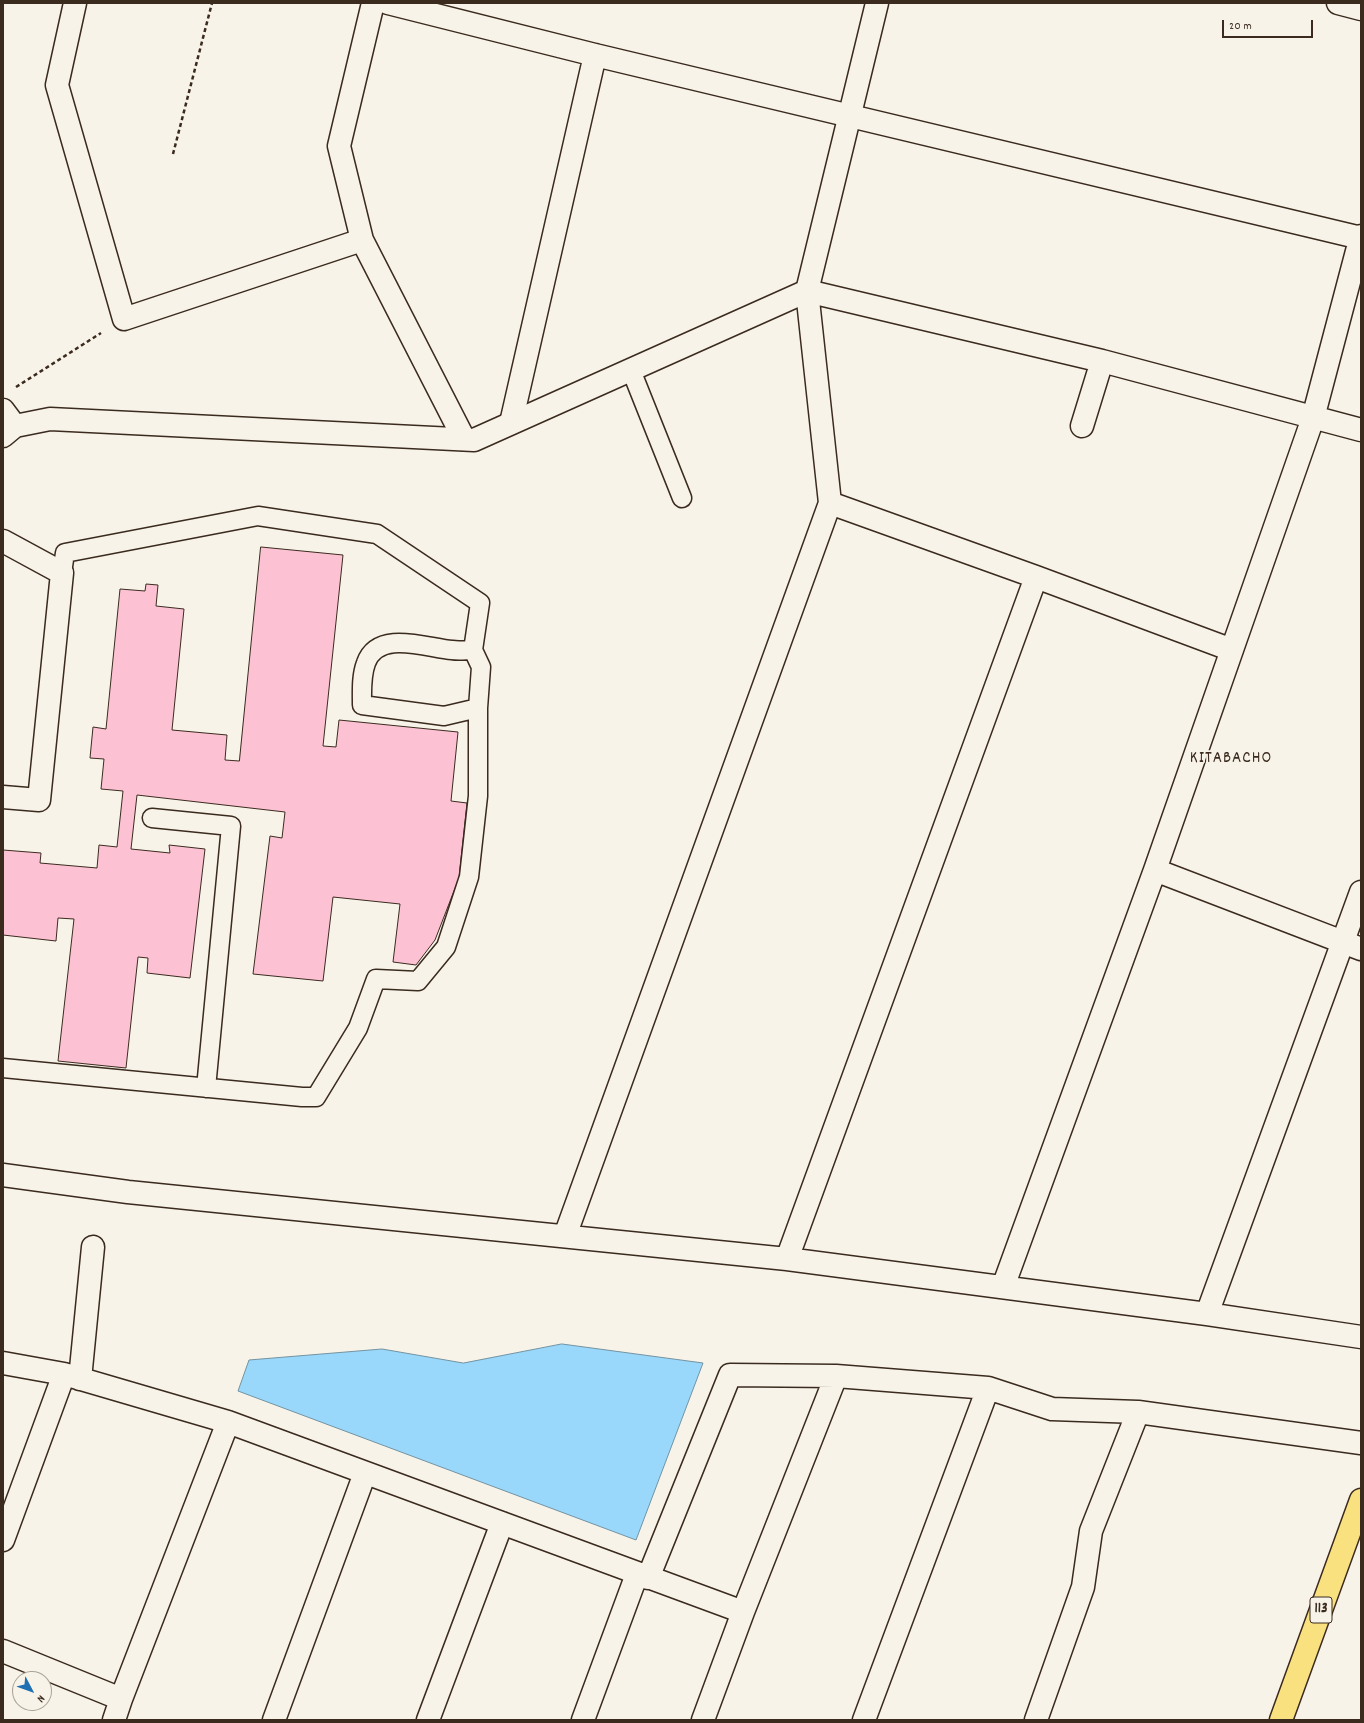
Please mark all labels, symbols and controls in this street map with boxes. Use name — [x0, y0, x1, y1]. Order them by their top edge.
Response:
scale bar — [1224, 12, 1315, 38]
text: 20 m — [1229, 18, 1252, 35]
district label: KITABACHO — [1190, 750, 1272, 770]
road number: 113 — [1310, 1597, 1332, 1623]
north arrow — [12, 1671, 52, 1711]
text: N — [32, 1691, 48, 1706]

